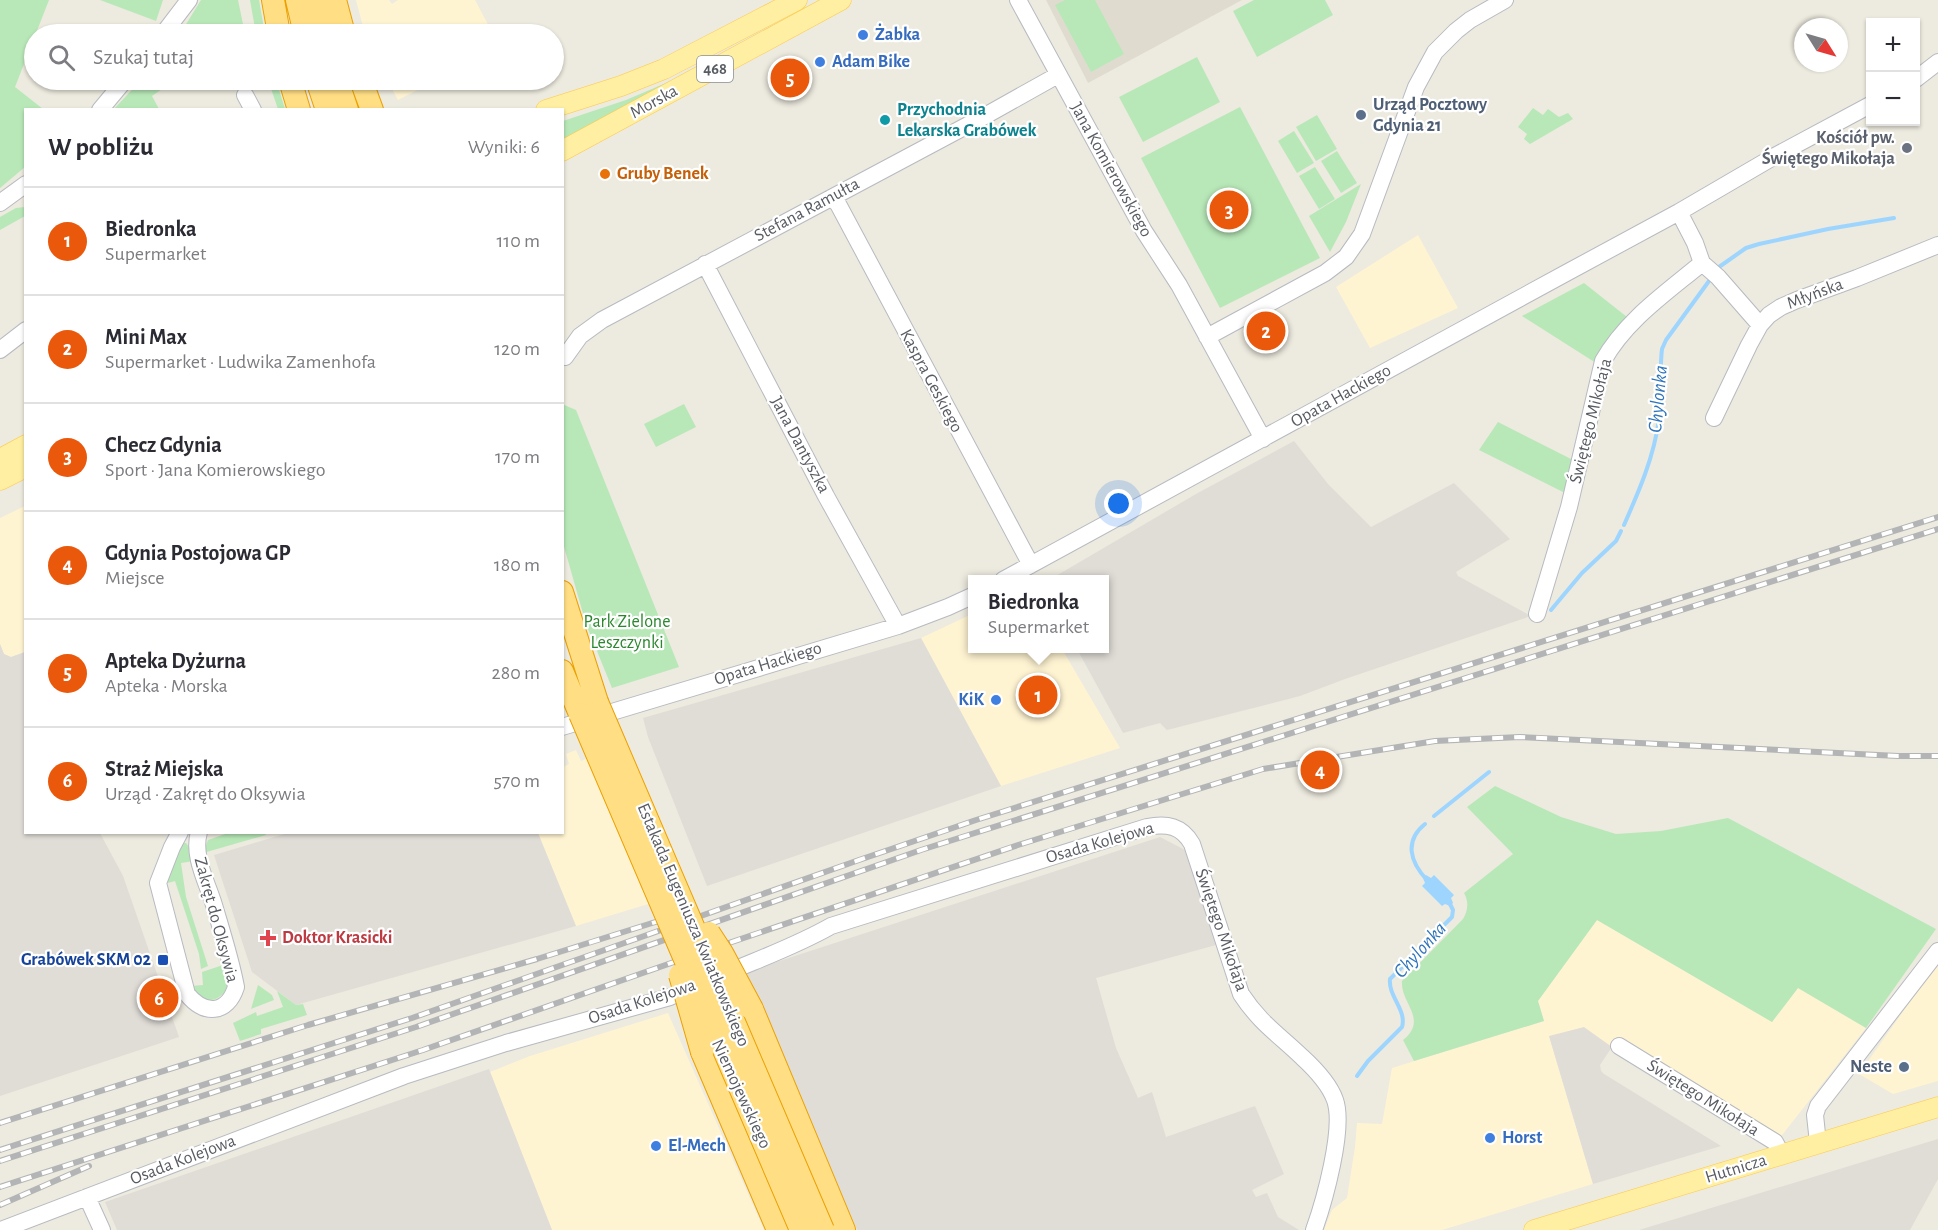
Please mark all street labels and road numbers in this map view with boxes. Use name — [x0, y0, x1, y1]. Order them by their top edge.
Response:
road number: 468 — [697, 56, 733, 82]
street label: Morska — [627, 82, 681, 122]
street label: Jana Komierowskiego — [1067, 100, 1155, 240]
street label: Stefana Ramułta — [751, 175, 863, 245]
street label: Młyńska — [1784, 275, 1846, 313]
street label: Kaspra Geskiego — [896, 326, 966, 436]
street label: Świętego Mikołaja — [1564, 356, 1615, 486]
street label: Opata Hackiego — [1288, 361, 1394, 431]
street label: Jana Dantyszka — [767, 394, 833, 496]
street label: Opata Hackiego — [712, 639, 824, 689]
street label: Estakada Eugeniusza Kwiatkowskiego — [633, 801, 753, 1049]
street label: Osada Kolejowa — [1044, 819, 1156, 867]
street label: Zakręt do Oksywia — [191, 855, 241, 985]
street label: Świętego Mikołaja — [1192, 865, 1253, 994]
street label: Osada Kolejowa — [586, 976, 698, 1028]
street label: Niemojewskiego — [708, 1037, 774, 1152]
street label: Świętego Mikołaja — [1644, 1054, 1764, 1140]
street label: Osada Kolejowa — [128, 1132, 238, 1188]
street label: Hutnicza — [1703, 1151, 1769, 1187]

